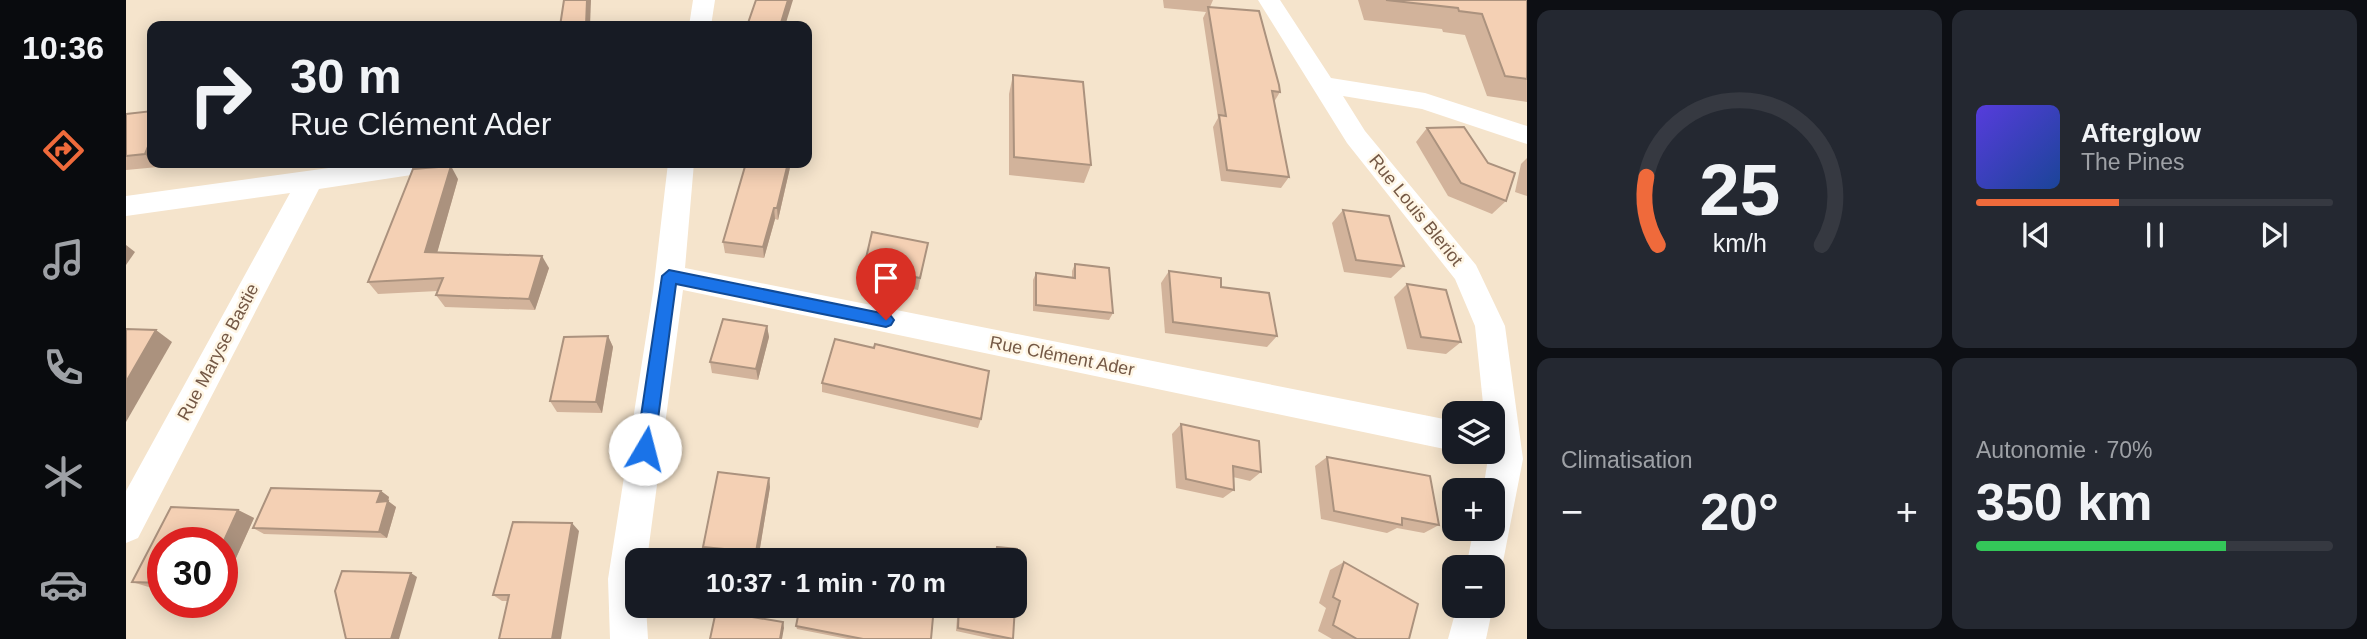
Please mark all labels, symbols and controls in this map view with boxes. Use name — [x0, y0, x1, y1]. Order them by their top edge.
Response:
text: 10:36 — [22, 30, 104, 66]
icon: right — [175, 49, 266, 140]
text: 30 m — [290, 49, 402, 103]
text: Rue Clément Ader — [290, 106, 551, 142]
text: Afterglow — [2081, 118, 2201, 148]
icon: directions — [39, 126, 88, 175]
text: The Pines — [2081, 149, 2185, 175]
street label: Rue Louis Bleriot — [1365, 150, 1467, 270]
text: 25 — [1699, 150, 1780, 231]
icon: previous — [2017, 216, 2055, 254]
icon: pause — [2136, 216, 2174, 254]
icon: next — [2255, 216, 2293, 254]
text: km/h — [1712, 229, 1767, 257]
icon: music — [39, 235, 88, 284]
pin — [856, 248, 916, 320]
icon: arrive — [867, 259, 905, 297]
street label: Rue Maryse Bastie — [173, 280, 263, 424]
street label: Rue Clément Ader — [988, 332, 1136, 380]
icon: phone — [39, 343, 88, 392]
map controls — [1442, 401, 1505, 618]
button: layers — [1442, 401, 1505, 464]
position arrow — [608, 412, 682, 486]
text: Autonomie · 70% — [1976, 437, 2152, 463]
text: Climatisation — [1561, 447, 1693, 473]
icon: climate — [39, 452, 88, 501]
text: 350 km — [1976, 473, 2152, 531]
button: + — [1442, 478, 1505, 541]
text: 20° — [1700, 483, 1779, 541]
text: − — [1561, 491, 1583, 533]
text: + — [1896, 491, 1918, 533]
speed limit sign: 30 — [147, 527, 238, 618]
button: − — [1442, 555, 1505, 618]
icon: car — [39, 560, 88, 609]
text: 10:37 · 1 min · 70 m — [706, 568, 946, 598]

